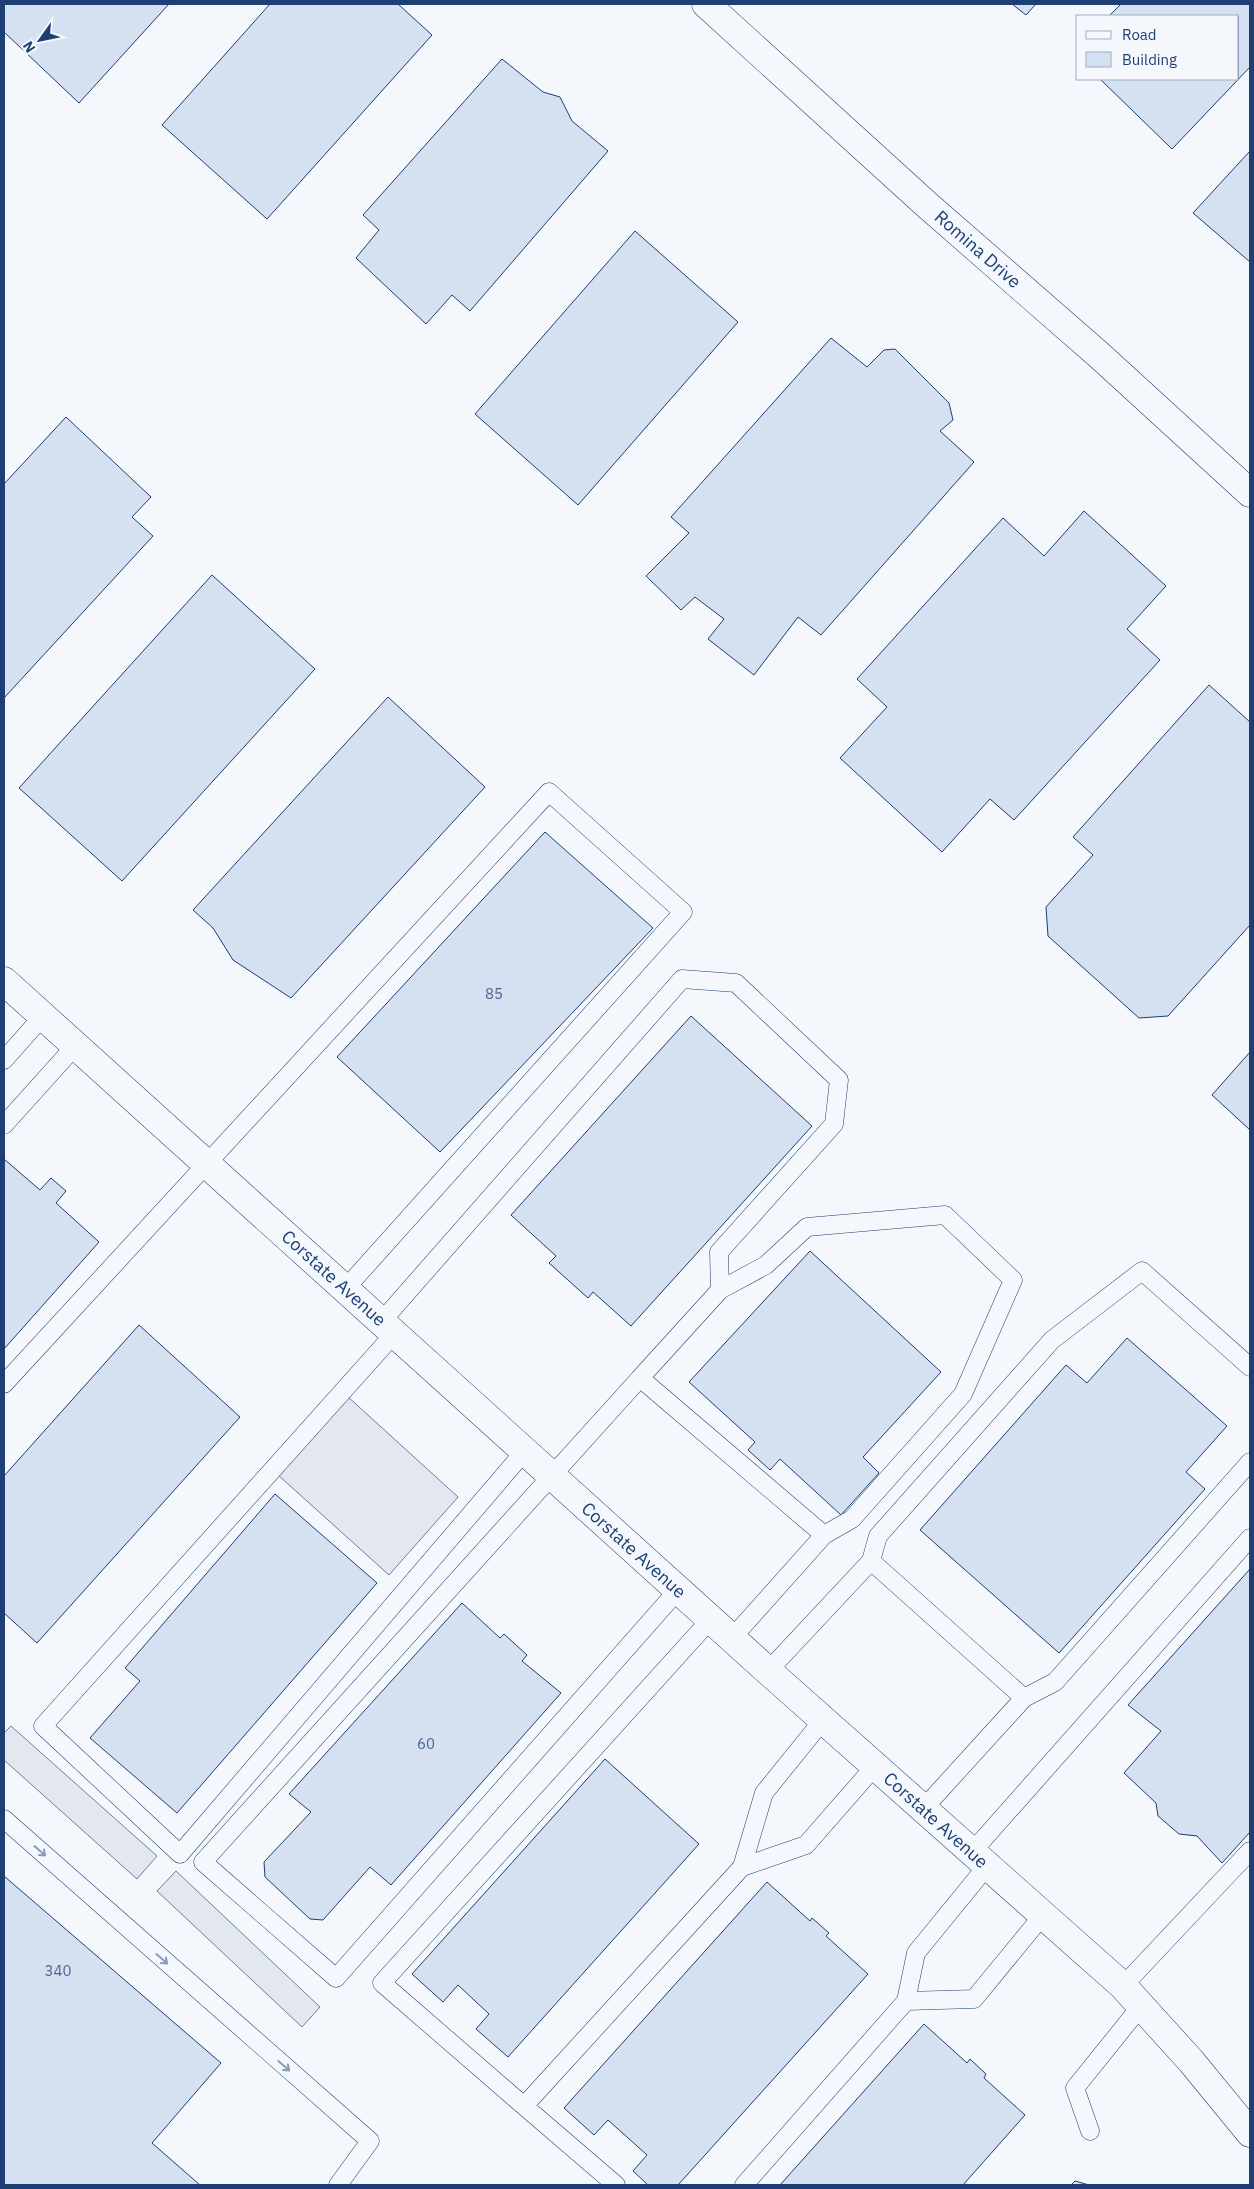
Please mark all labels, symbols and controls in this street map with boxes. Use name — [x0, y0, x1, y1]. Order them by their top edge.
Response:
north arrow — [15, 15, 65, 65]
legend — [1076, 15, 1239, 80]
text: Road — [1122, 25, 1157, 44]
text: N — [19, 38, 39, 56]
text: Building — [1122, 50, 1177, 69]
street label: Romina Drive — [930, 205, 1026, 293]
house number: 85 — [485, 984, 503, 1003]
street label: Corstate Avenue — [277, 1225, 391, 1331]
street label: Corstate Avenue — [577, 1497, 691, 1603]
house number: 60 — [417, 1734, 435, 1753]
street label: Corstate Avenue — [879, 1767, 993, 1873]
one-way arrow — [34, 1846, 47, 1857]
one-way arrow — [156, 1953, 169, 1964]
house number: 340 — [44, 1961, 72, 1980]
one-way arrow — [278, 2060, 291, 2072]

